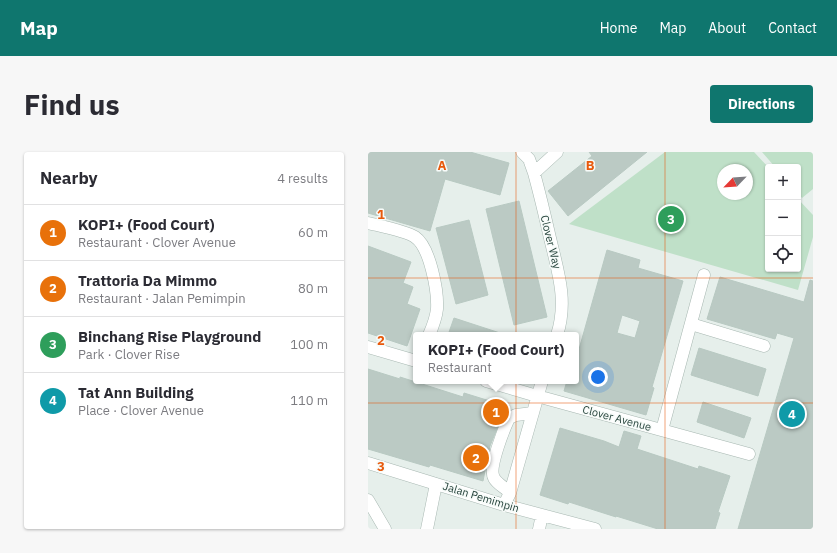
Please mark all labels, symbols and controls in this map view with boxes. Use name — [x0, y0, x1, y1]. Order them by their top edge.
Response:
text: Map — [20, 16, 58, 40]
text: Home — [600, 19, 637, 37]
text: Map — [659, 19, 686, 37]
text: About — [708, 19, 746, 37]
text: Contact — [768, 19, 817, 37]
button: Directions — [710, 85, 813, 123]
text: Find us — [24, 86, 120, 123]
text: A — [438, 157, 447, 174]
text: B — [586, 157, 595, 174]
north arrow — [717, 164, 753, 200]
map controls — [765, 164, 801, 272]
button: + — [765, 164, 801, 200]
text: Nearby — [40, 167, 98, 189]
text: 4 results — [277, 170, 328, 187]
button: − — [765, 200, 801, 236]
pin: 3 — [658, 204, 684, 234]
text: 1 — [377, 206, 385, 223]
street label: Clover Way — [538, 214, 565, 271]
text: KOPI+ (Food Court) — [78, 215, 214, 234]
text: 1 — [49, 224, 57, 241]
text: 60 m — [298, 224, 328, 241]
text: Restaurant · Clover Avenue — [78, 234, 236, 251]
button: locate — [765, 236, 801, 272]
text: Trattoria Da Mimmo — [78, 271, 217, 290]
text: 2 — [49, 280, 57, 297]
text: 80 m — [298, 280, 328, 297]
text: Restaurant · Jalan Pemimpin — [78, 290, 246, 307]
text: Binchang Rise Playground — [78, 327, 261, 346]
text: 2 — [377, 332, 385, 349]
popup — [413, 332, 579, 384]
text: 3 — [49, 336, 57, 353]
text: 100 m — [290, 336, 328, 353]
text: KOPI+ (Food Court) — [428, 340, 564, 359]
text: Park · Clover Rise — [78, 346, 180, 363]
text: Restaurant — [428, 359, 492, 376]
your location — [588, 367, 608, 387]
text: Tat Ann Building — [78, 383, 194, 402]
text: 4 — [49, 392, 57, 409]
text: 110 m — [290, 392, 328, 409]
pin: 1 — [483, 397, 509, 427]
pin: 4 — [779, 399, 805, 429]
text: Place · Clover Avenue — [78, 402, 204, 419]
street label: Clover Avenue — [581, 402, 653, 434]
pin: 2 — [463, 443, 489, 473]
text: 3 — [377, 458, 385, 475]
street label: Jalan Pemimpin — [441, 479, 521, 515]

